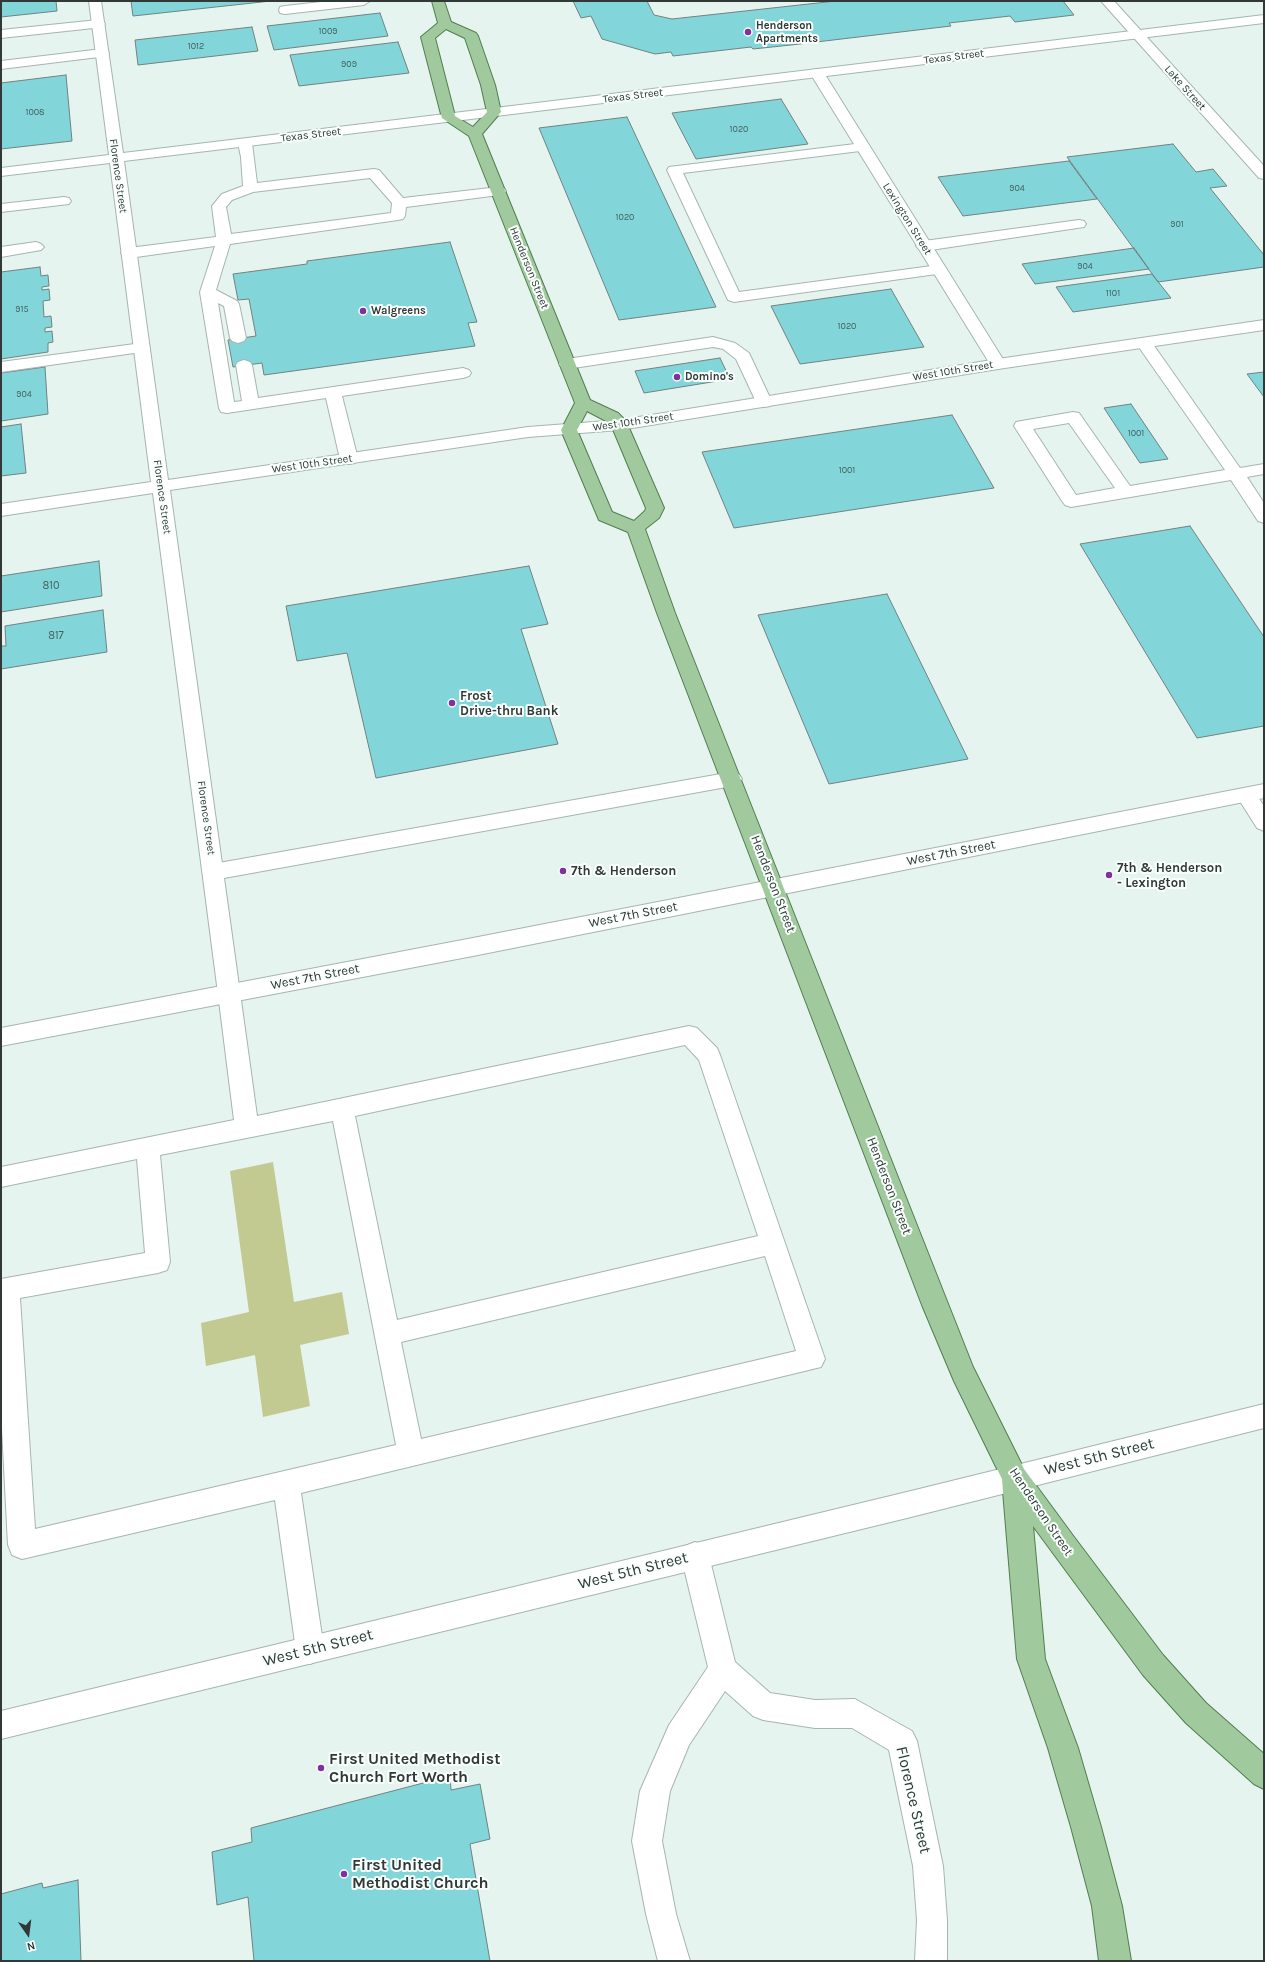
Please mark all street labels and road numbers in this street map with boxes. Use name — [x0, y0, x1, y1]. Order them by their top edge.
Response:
street label: Texas Street — [923, 47, 985, 67]
street label: Lake Street — [1161, 63, 1209, 113]
street label: Texas Street — [602, 86, 664, 106]
street label: Texas Street — [280, 125, 342, 145]
street label: Florence Street — [106, 138, 130, 214]
street label: Lexington Street — [880, 181, 934, 257]
street label: Henderson Street — [507, 225, 551, 311]
street label: West 10th Street — [912, 358, 994, 384]
street label: West 10th Street — [592, 410, 674, 434]
street label: West 10th Street — [271, 452, 353, 476]
street label: Florence Street — [150, 459, 174, 535]
street label: Florence Street — [194, 780, 218, 856]
street label: Henderson Street — [747, 833, 799, 935]
street label: West 7th Street — [905, 837, 997, 869]
street label: West 7th Street — [587, 899, 679, 931]
street label: West 7th Street — [269, 961, 361, 993]
street label: Henderson Street — [863, 1135, 915, 1237]
street label: West 5th Street — [1042, 1434, 1156, 1480]
street label: Henderson Street — [1006, 1465, 1076, 1559]
street label: West 5th Street — [576, 1548, 690, 1594]
street label: West 5th Street — [261, 1625, 375, 1671]
street label: Florence Street — [891, 1745, 935, 1855]

